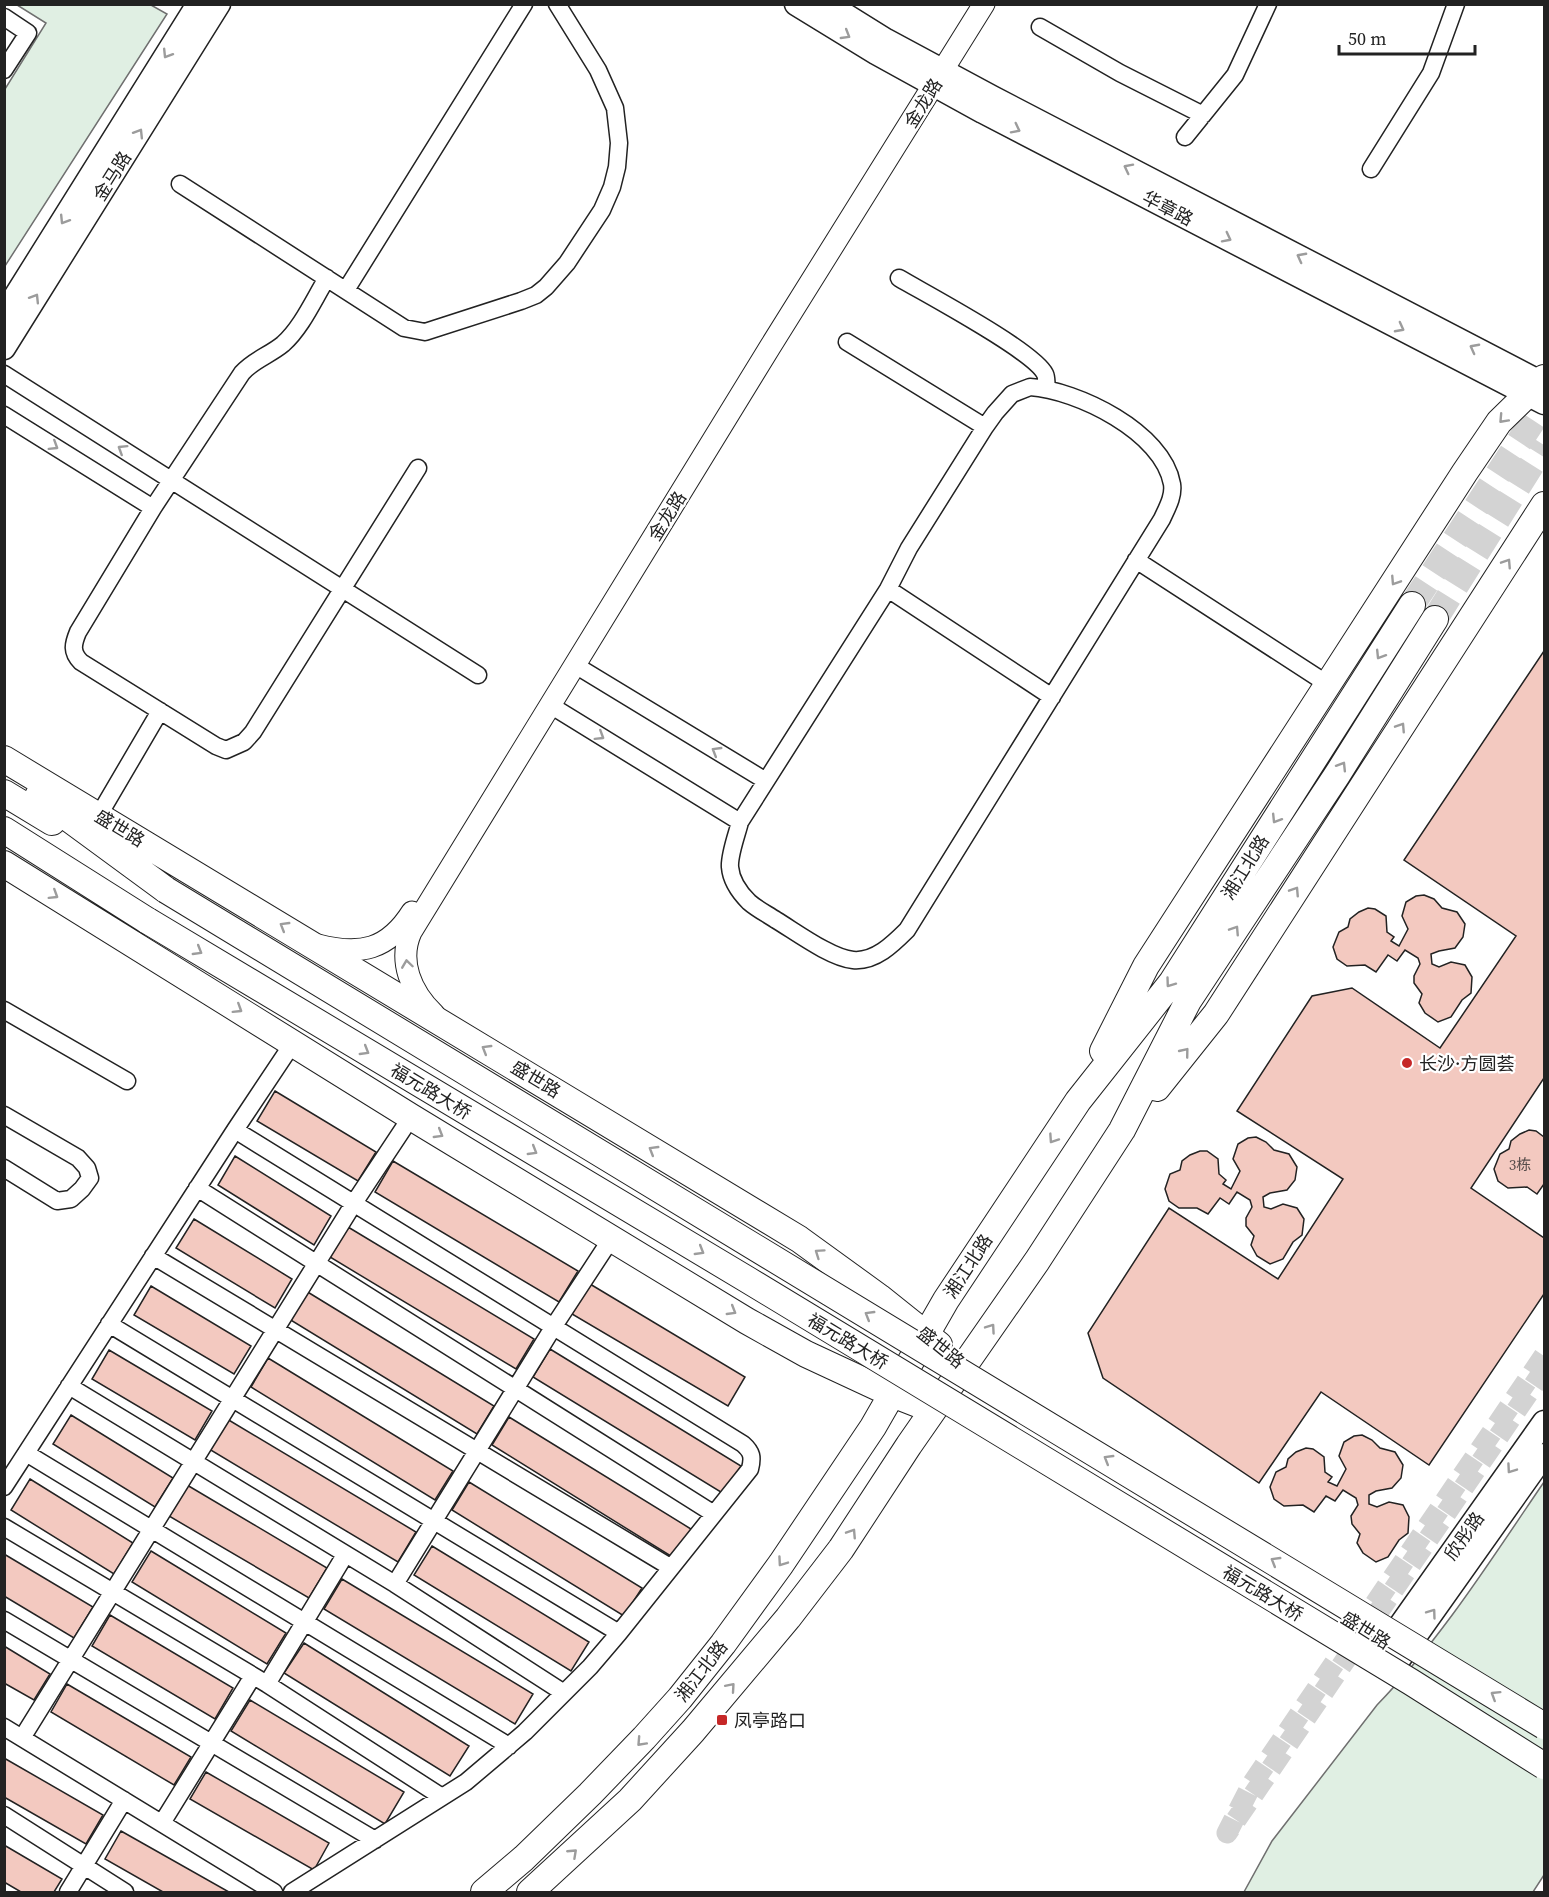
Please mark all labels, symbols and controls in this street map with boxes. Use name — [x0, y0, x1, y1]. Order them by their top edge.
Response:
scale bar — [1339, 18, 1476, 56]
text: 50 m — [1348, 26, 1386, 51]
one-way arrow — [840, 28, 850, 39]
one-way arrow — [163, 48, 175, 58]
street label: 金龙路 — [898, 73, 948, 133]
one-way arrow — [1010, 122, 1021, 134]
one-way arrow — [131, 129, 143, 139]
street label: 金马路 — [87, 146, 137, 206]
one-way arrow — [1123, 164, 1134, 175]
street label: 华章路 — [1138, 185, 1198, 231]
one-way arrow — [59, 214, 71, 224]
one-way arrow — [1221, 231, 1231, 242]
one-way arrow — [1296, 253, 1307, 265]
one-way arrow — [28, 294, 40, 304]
one-way arrow — [1394, 321, 1404, 332]
one-way arrow — [1469, 343, 1480, 355]
one-way arrow — [1499, 413, 1510, 423]
one-way arrow — [47, 439, 58, 450]
one-way arrow — [118, 444, 128, 456]
street label: 金龙路 — [642, 486, 692, 546]
one-way arrow — [1500, 559, 1511, 570]
one-way arrow — [1391, 575, 1402, 586]
one-way arrow — [1377, 648, 1388, 659]
one-way arrow — [1394, 723, 1405, 734]
one-way arrow — [594, 728, 604, 740]
one-way arrow — [712, 746, 722, 758]
one-way arrow — [1335, 762, 1346, 773]
street label: 盛世路 — [90, 803, 150, 853]
one-way arrow — [1271, 813, 1283, 823]
street label: 湘江北路 — [1215, 830, 1275, 904]
one-way arrow — [1288, 886, 1299, 897]
one-way arrow — [48, 888, 58, 900]
one-way arrow — [280, 922, 290, 934]
one-way arrow — [1228, 925, 1239, 936]
one-way arrow — [192, 943, 202, 955]
one-way arrow — [401, 960, 414, 969]
one-way arrow — [1167, 977, 1178, 988]
one-way arrow — [232, 1001, 242, 1013]
one-way arrow — [359, 1044, 369, 1056]
one-way arrow — [482, 1045, 492, 1057]
one-way arrow — [1178, 1047, 1189, 1058]
place label: 长沙·方圆荟 — [1419, 1051, 1514, 1076]
street label: 盛世路 — [506, 1054, 566, 1104]
marker: 长沙·方圆荟 — [1400, 1056, 1414, 1070]
street label: 福元路大桥 — [386, 1057, 476, 1125]
one-way arrow — [433, 1127, 443, 1139]
one-way arrow — [1049, 1132, 1060, 1143]
one-way arrow — [527, 1144, 537, 1155]
one-way arrow — [649, 1146, 659, 1158]
house number: 3栋 — [1509, 1154, 1531, 1175]
street label: 湘江北路 — [938, 1229, 998, 1303]
one-way arrow — [694, 1244, 704, 1256]
one-way arrow — [814, 1249, 825, 1260]
one-way arrow — [726, 1304, 736, 1316]
street label: 福元路大桥 — [803, 1307, 893, 1375]
one-way arrow — [865, 1310, 875, 1322]
street label: 盛世路 — [912, 1320, 970, 1374]
one-way arrow — [984, 1324, 995, 1335]
one-way arrow — [1104, 1455, 1114, 1467]
one-way arrow — [1507, 1463, 1518, 1474]
street label: 欣彤路 — [1438, 1507, 1490, 1565]
one-way arrow — [844, 1529, 856, 1539]
one-way arrow — [778, 1556, 789, 1567]
one-way arrow — [1271, 1556, 1281, 1568]
street label: 福元路大桥 — [1218, 1559, 1308, 1627]
street label: 盛世路 — [1336, 1605, 1396, 1655]
one-way arrow — [1425, 1609, 1436, 1620]
street label: 湘江北路 — [669, 1635, 733, 1707]
one-way arrow — [724, 1682, 735, 1693]
one-way arrow — [1491, 1691, 1501, 1703]
place label: 凤亭路口 — [734, 1708, 806, 1733]
marker: 凤亭路口 — [715, 1713, 729, 1727]
one-way arrow — [637, 1735, 648, 1745]
one-way arrow — [567, 1849, 577, 1860]

